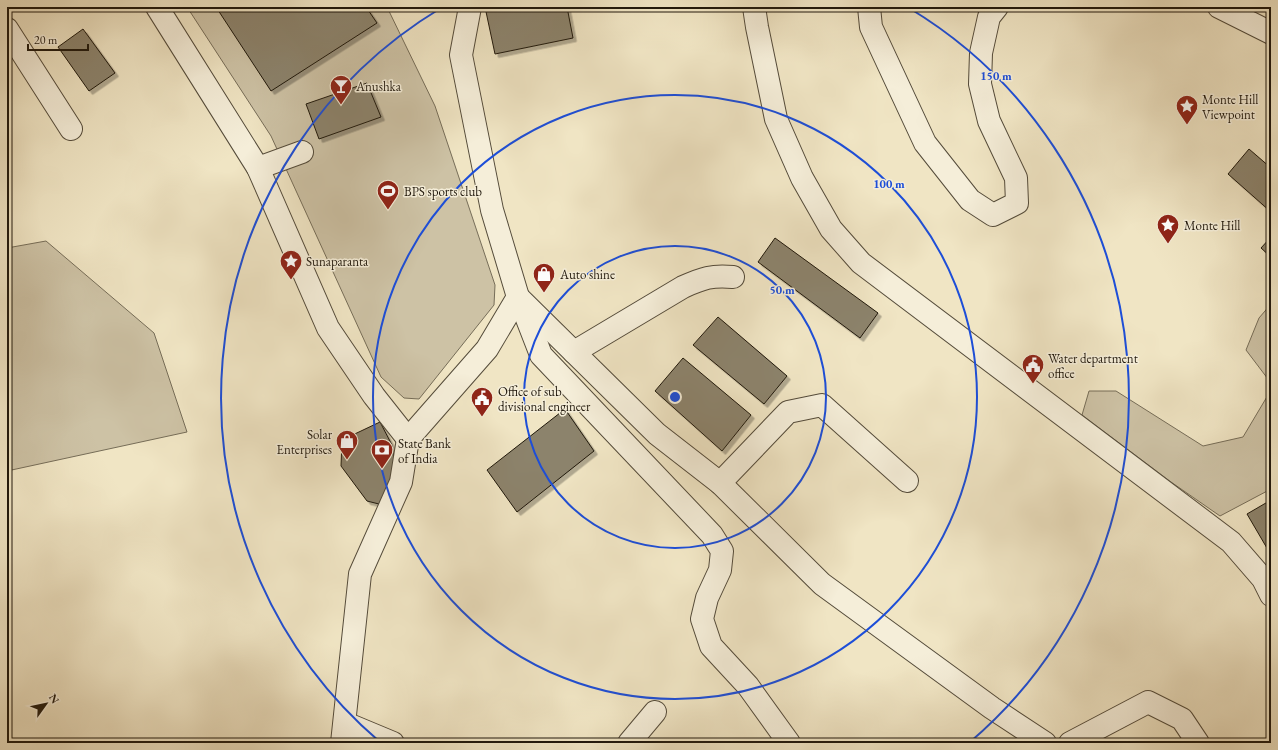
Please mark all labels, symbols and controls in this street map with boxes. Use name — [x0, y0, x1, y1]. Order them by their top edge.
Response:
scale bar — [28, 26, 88, 52]
text: 20 m — [34, 32, 58, 48]
text: 150 m — [980, 68, 1012, 84]
bar icon: Anushka — [328, 73, 354, 106]
place label: Anushka — [355, 78, 402, 95]
place label: Monte Hill Viewpoint — [1202, 91, 1258, 123]
place icon: Monte Hill Viewpoint — [1174, 93, 1200, 126]
text: 100 m — [873, 176, 905, 192]
sports icon: BPS sports club — [375, 178, 401, 211]
place label: BPS sports club — [404, 183, 482, 200]
place icon: Monte Hill — [1155, 212, 1181, 245]
place label: Monte Hill — [1184, 217, 1240, 234]
place icon: Sunaparanta — [278, 248, 304, 281]
place label: Sunaparanta — [306, 253, 369, 270]
shop icon: Auto shine — [531, 261, 557, 294]
place label: Auto shine — [559, 266, 615, 283]
text: 50 m — [769, 282, 795, 298]
place label: Water department office — [1048, 350, 1138, 382]
public building icon: Water department office — [1020, 352, 1046, 385]
place label: Office of sub divisional engineer — [498, 383, 591, 415]
public building icon: Office of sub divisional engineer — [469, 385, 495, 418]
centre of rings — [668, 390, 682, 404]
place label: Solar Enterprises — [277, 426, 333, 458]
shop icon: Solar Enterprises — [334, 428, 360, 461]
place label: State Bank of India — [398, 435, 452, 467]
bank icon: State Bank of India — [369, 437, 395, 470]
north arrow — [26, 684, 66, 724]
text: N — [46, 691, 63, 706]

